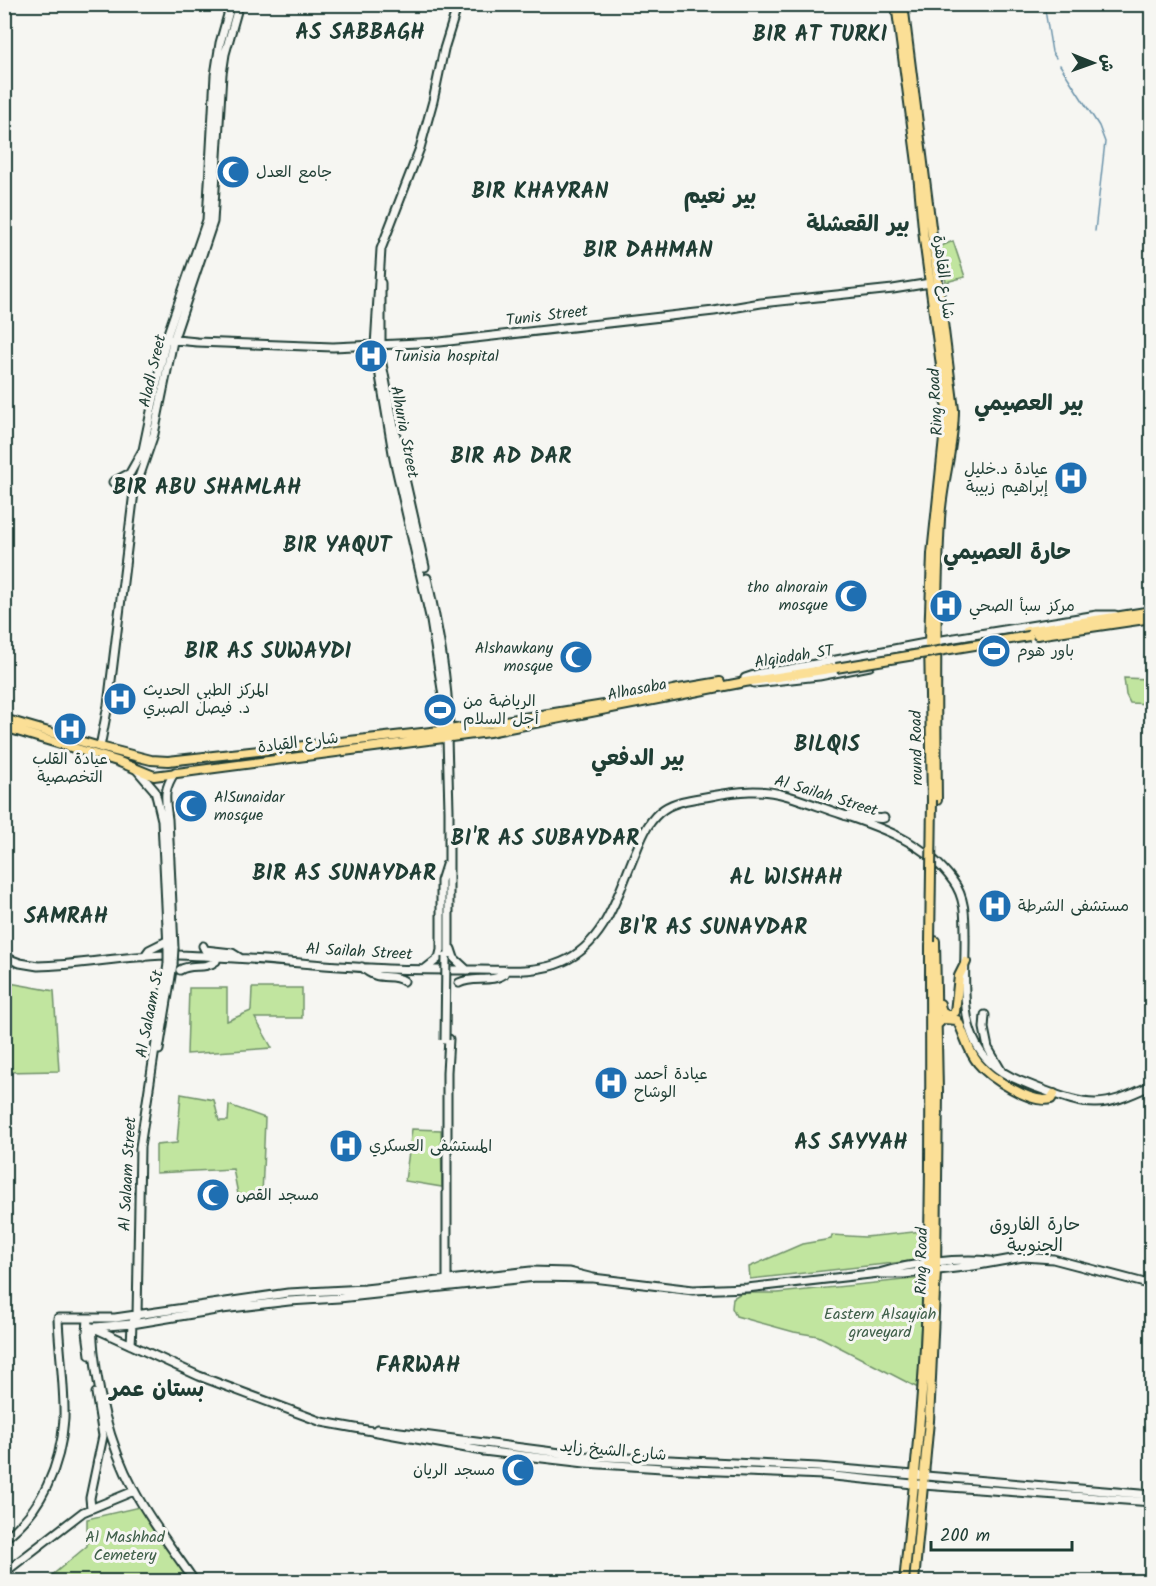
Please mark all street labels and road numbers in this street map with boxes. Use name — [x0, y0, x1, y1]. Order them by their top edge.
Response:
street label: شارع القاهرة — [925, 233, 961, 321]
street label: Tunis Street — [505, 298, 590, 333]
street label: Aladl Sreet — [133, 331, 174, 410]
street label: Ring Road — [922, 366, 950, 436]
street label: Alhuria Street — [383, 384, 425, 481]
street label: Alqiadah ST — [752, 638, 837, 676]
street label: Alhasaba — [605, 672, 669, 708]
street label: round Road — [904, 709, 930, 786]
street label: شارع القيادة — [256, 726, 340, 760]
street label: Al Sailah Street — [771, 768, 882, 824]
street label: Al Sailah Street — [305, 937, 414, 967]
street label: Al Salaam St — [129, 967, 171, 1060]
street label: Al Salaam Street — [113, 1115, 144, 1232]
street label: Ring Road — [909, 1226, 935, 1295]
street label: شارع الشيخ زايد — [559, 1434, 667, 1468]

